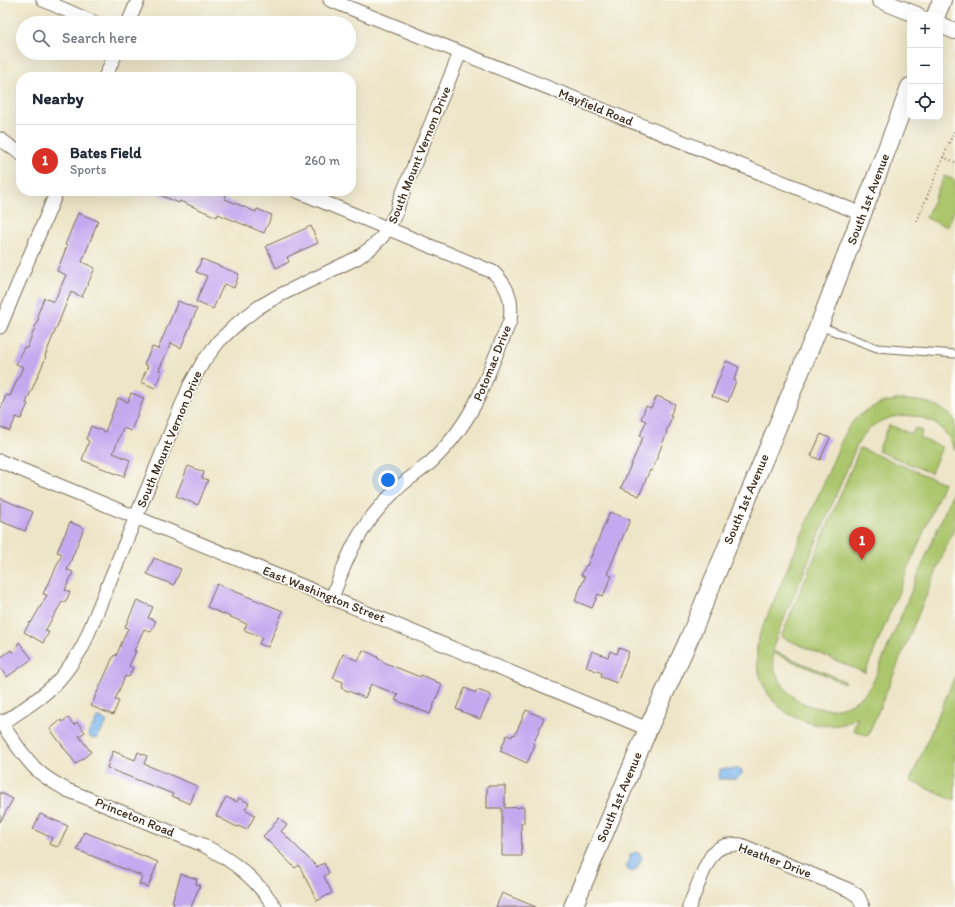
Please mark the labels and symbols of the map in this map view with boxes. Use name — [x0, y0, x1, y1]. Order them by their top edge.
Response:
street label: South Mount Vernon Drive — [385, 84, 453, 226]
street label: Mayfield Road — [556, 85, 636, 129]
street label: South 1st Avenue — [844, 151, 892, 247]
street label: Potomac Drive — [470, 323, 514, 403]
street label: South Mount Vernon Drive — [133, 368, 205, 510]
street label: South 1st Avenue — [720, 452, 772, 546]
your location — [378, 470, 398, 490]
pin: 1 — [849, 527, 875, 560]
street label: East Washington Street — [261, 563, 388, 626]
street label: South 1st Avenue — [593, 750, 645, 844]
street label: Princeton Road — [93, 794, 177, 840]
street label: Heather Drive — [736, 839, 814, 881]

